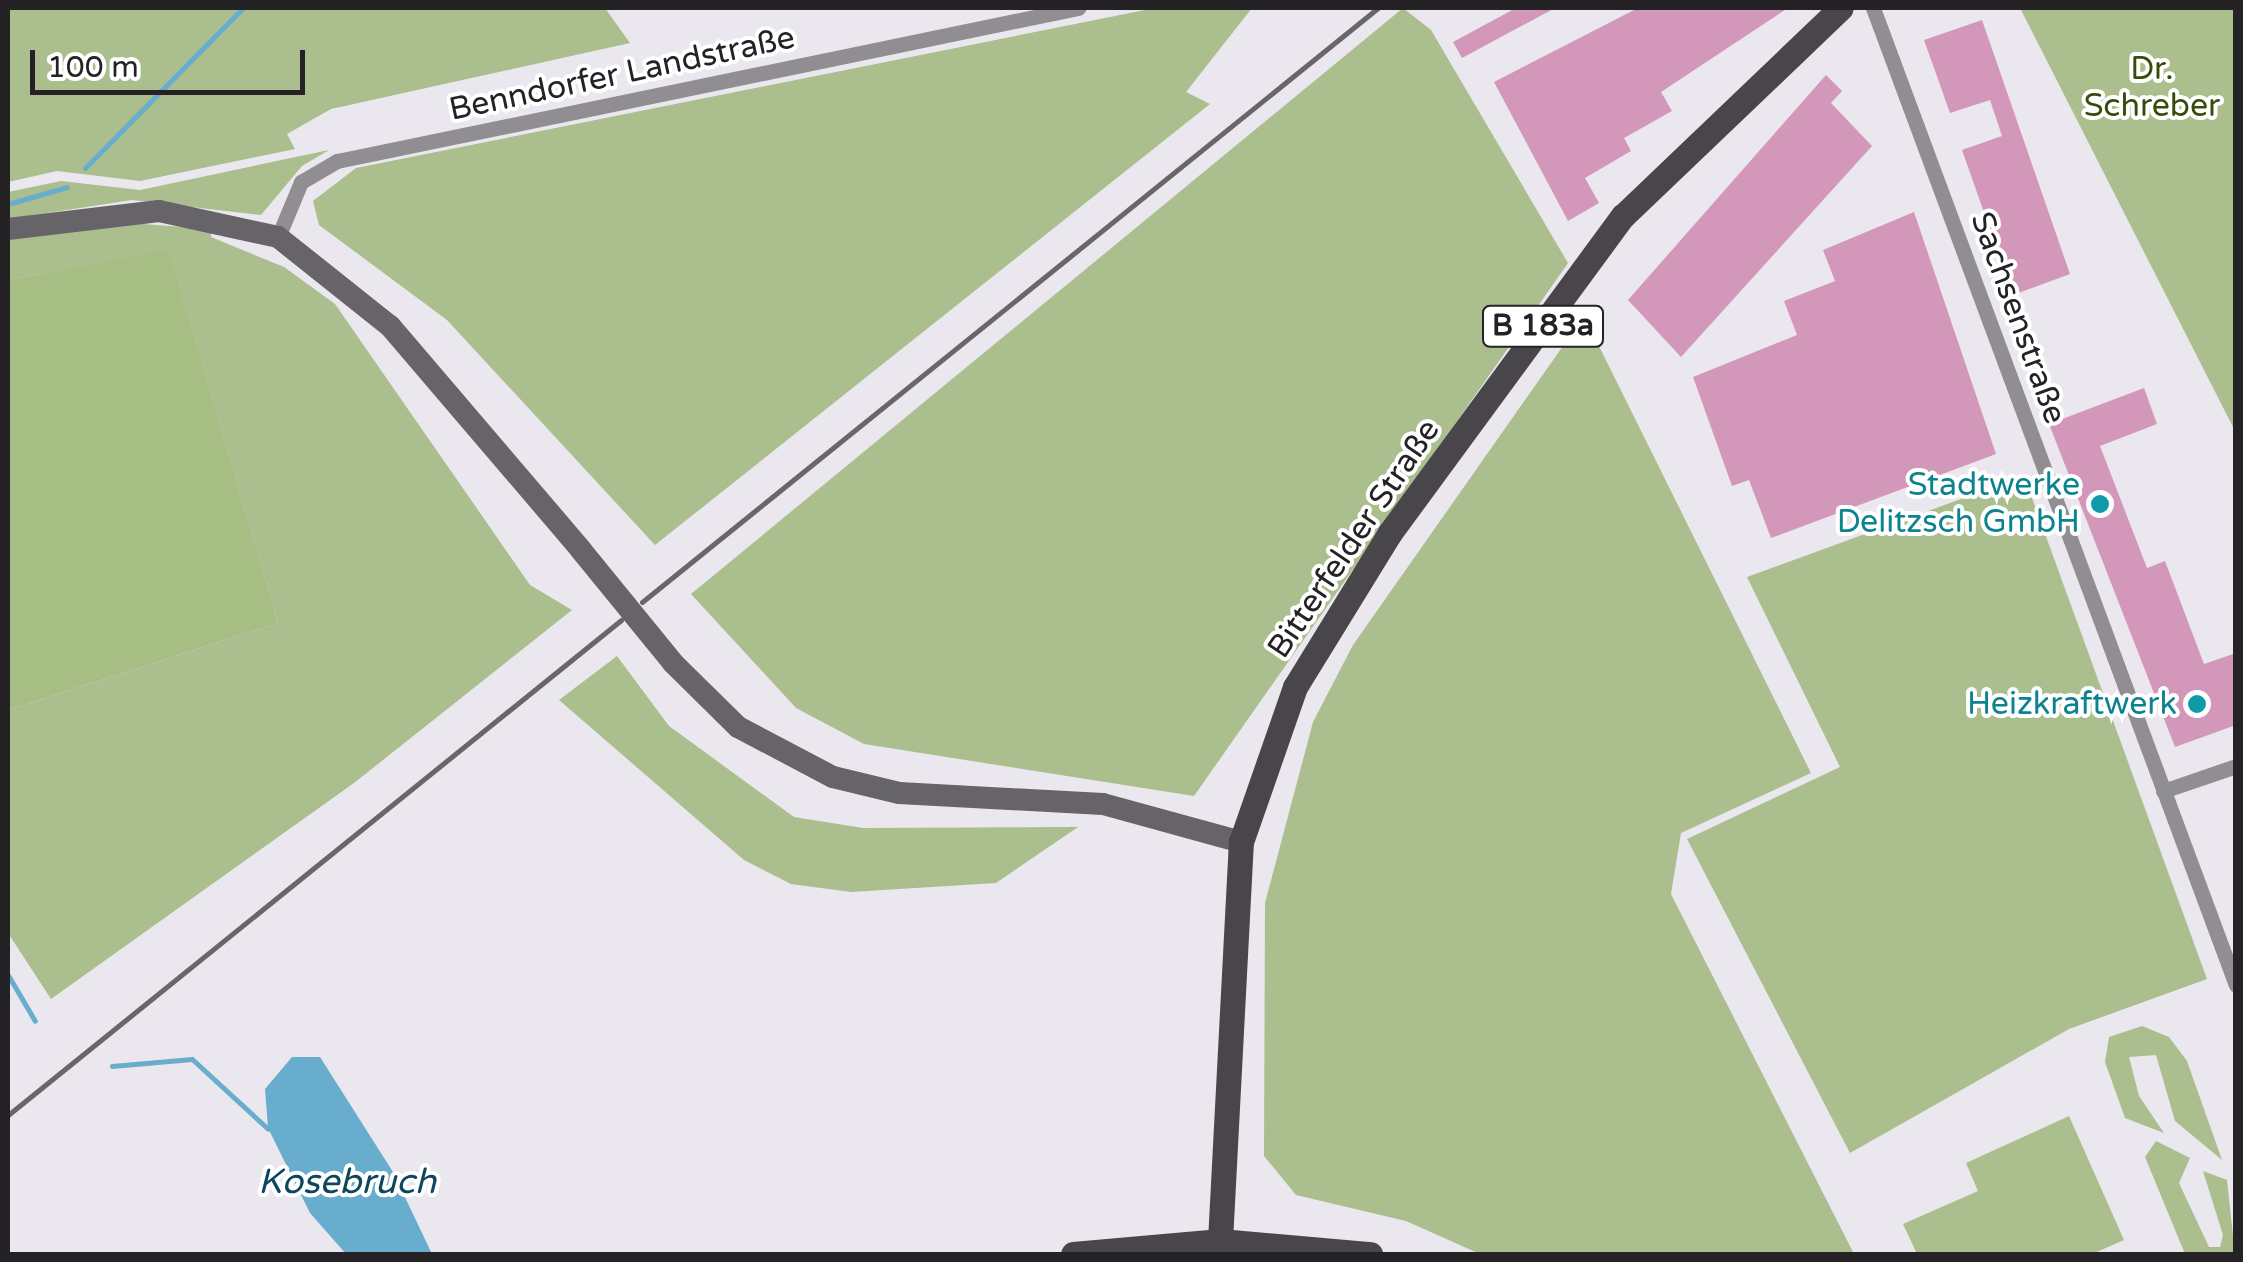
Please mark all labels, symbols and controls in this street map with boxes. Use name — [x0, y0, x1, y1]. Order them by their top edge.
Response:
street label: Benndorfer Landstraße — [446, 19, 798, 129]
scale bar — [35, 30, 310, 92]
text: 100 m — [47, 49, 139, 86]
park label: Dr. Schreber — [2084, 51, 2220, 126]
street label: Sachsenstraße — [1962, 207, 2074, 429]
road number: B 183a — [1480, 301, 1606, 351]
street label: Bitterfelder Straße — [1260, 412, 1448, 666]
place label: Stadtwerke Delitzsch GmbH — [1837, 467, 2080, 542]
marker: Stadtwerke Delitzsch GmbH — [2089, 493, 2111, 515]
place label: Heizkraftwerk — [1967, 685, 2177, 723]
marker: Heizkraftwerk — [2186, 693, 2208, 715]
water label: Kosebruch — [258, 1161, 436, 1203]

